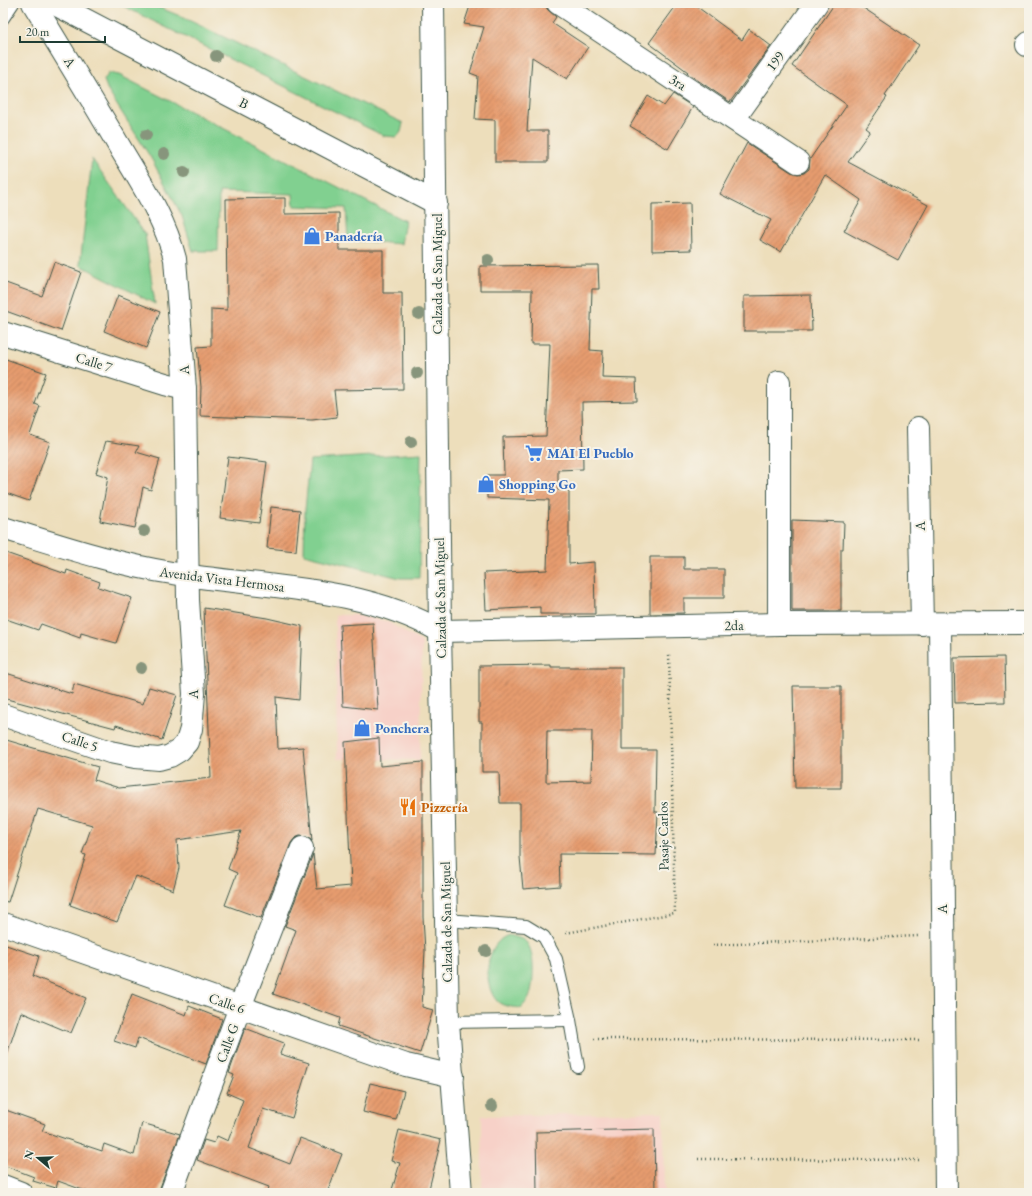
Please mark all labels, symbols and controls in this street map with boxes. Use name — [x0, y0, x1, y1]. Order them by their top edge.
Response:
scale bar — [20, 18, 105, 44]
text: 20 m — [26, 24, 50, 40]
street label: 199 — [762, 47, 788, 74]
street label: A — [59, 52, 80, 71]
street label: 3ra — [666, 70, 690, 94]
street label: B — [236, 93, 252, 113]
street label: Calzada de San Miguel — [428, 213, 446, 335]
shop icon: Panadería — [302, 226, 322, 246]
place label: Panadería — [325, 227, 384, 245]
street label: Calle 7 — [74, 348, 115, 376]
street label: A — [175, 364, 193, 376]
supermarket icon: MAI El Pueblo — [524, 443, 544, 463]
place label: MAI El Pueblo — [547, 444, 634, 462]
shop icon: Shopping Go — [476, 474, 496, 494]
place label: Shopping Go — [499, 475, 576, 493]
street label: A — [911, 521, 929, 532]
street label: Calzada de San Miguel — [430, 537, 450, 659]
street label: Avenida Vista Hermosa — [158, 562, 286, 596]
street label: 2da — [724, 616, 744, 634]
street label: A — [184, 689, 202, 700]
shop icon: Ponchera — [352, 718, 372, 738]
place label: Ponchera — [375, 719, 430, 737]
street label: Calle 5 — [60, 727, 100, 755]
restaurant icon: Pizzería — [398, 797, 418, 817]
place label: Pizzería — [421, 798, 469, 816]
street label: Pasaje Carlos — [653, 801, 673, 871]
street label: Calzada de San Miguel — [436, 861, 456, 983]
street label: A — [933, 904, 951, 915]
street label: Calle 6 — [206, 988, 248, 1018]
street label: Calle G — [212, 1021, 242, 1065]
north arrow — [18, 1138, 58, 1178]
text: N — [20, 1148, 37, 1161]

